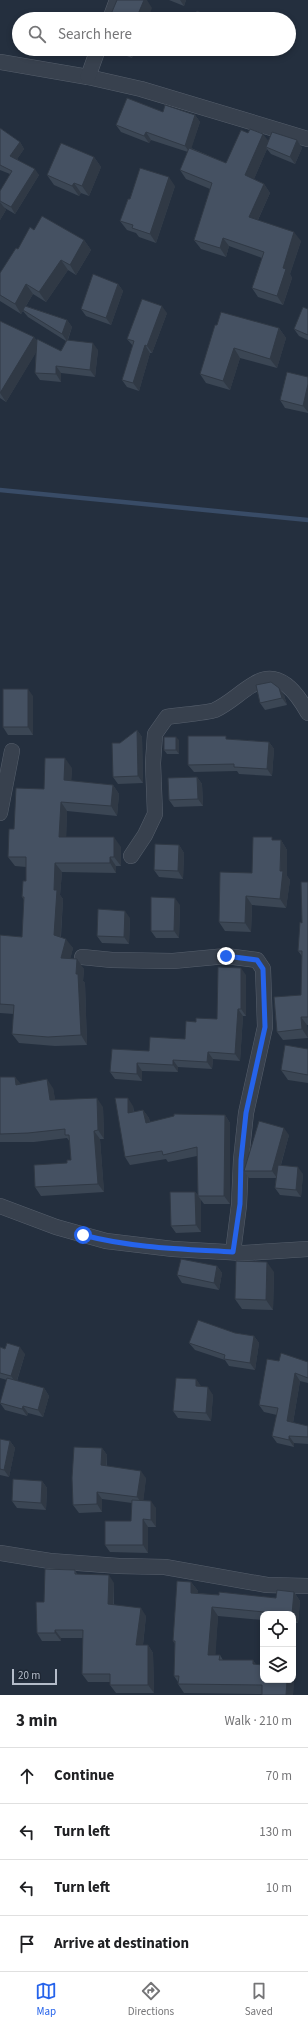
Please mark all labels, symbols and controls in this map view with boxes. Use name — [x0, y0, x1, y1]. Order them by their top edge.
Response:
search box — [12, 12, 296, 56]
icon: search — [26, 23, 48, 45]
text: Search here — [58, 24, 132, 45]
route end — [217, 947, 235, 965]
route start — [74, 1226, 92, 1244]
map controls — [260, 1611, 296, 1683]
button: locate — [260, 1611, 296, 1647]
button: layers — [260, 1647, 296, 1683]
scale bar — [12, 1667, 57, 1686]
text: 20 m — [18, 1668, 40, 1683]
text: 3 min — [16, 1709, 57, 1733]
text: Walk · 210 m — [224, 1712, 292, 1730]
icon: ahead — [16, 1765, 38, 1787]
text: Continue — [54, 1765, 114, 1786]
text: 70 m — [266, 1767, 292, 1785]
icon: left — [16, 1821, 38, 1843]
text: Turn left — [54, 1821, 110, 1842]
text: 130 m — [259, 1823, 292, 1841]
icon: left — [16, 1877, 38, 1899]
text: Turn left — [54, 1877, 110, 1898]
text: 10 m — [266, 1879, 292, 1897]
icon: arrive — [16, 1933, 38, 1955]
text: Arrive at destination — [54, 1933, 189, 1954]
tab: Map — [35, 1980, 57, 2019]
tab: Directions — [128, 1980, 174, 2019]
tab: Saved — [245, 1980, 273, 2019]

